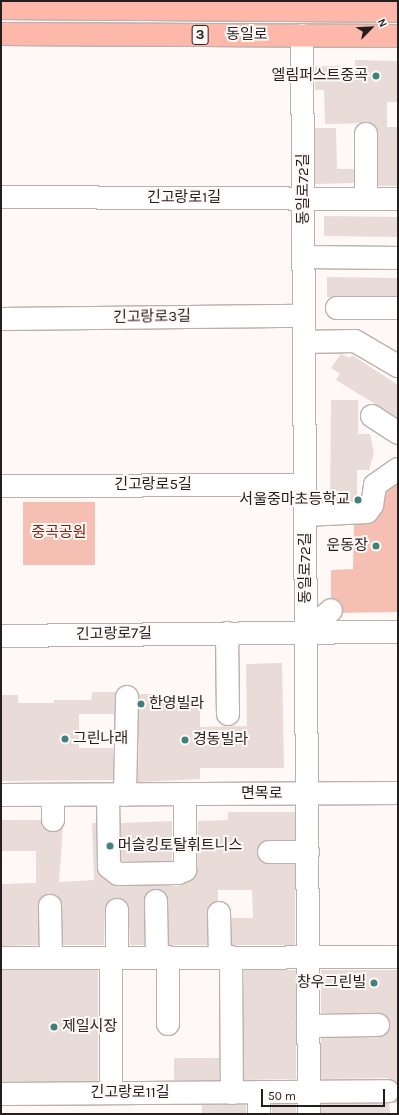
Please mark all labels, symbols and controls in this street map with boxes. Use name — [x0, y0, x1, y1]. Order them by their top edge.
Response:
north arrow — [351, 8, 391, 48]
text: N — [375, 17, 390, 29]
road number: 3 — [191, 23, 209, 47]
street label: 동일로 — [226, 26, 268, 44]
place label: 엘림퍼스트중곡 — [271, 67, 368, 85]
marker: 엘림퍼스트중곡 — [371, 71, 381, 81]
street label: 동일로72길 — [295, 154, 313, 224]
street label: 긴고랑로1길 — [147, 189, 221, 207]
street label: 긴고랑로3길 — [113, 307, 191, 327]
street label: 긴고랑로5길 — [114, 476, 192, 494]
place label: 서울중마초등학교 — [240, 491, 350, 509]
marker: 서울중마초등학교 — [353, 495, 363, 505]
park label: 중곡공원 — [31, 524, 87, 542]
street label: 동일로72길 — [297, 533, 315, 603]
place label: 운동장 — [327, 537, 368, 555]
marker: 운동장 — [371, 541, 381, 551]
street label: 긴고랑로7길 — [76, 624, 152, 644]
place label: 한영빌라 — [149, 695, 204, 713]
marker: 한영빌라 — [136, 699, 146, 709]
place label: 그린나래 — [73, 730, 128, 748]
place label: 경동빌라 — [193, 731, 248, 749]
marker: 그린나래 — [60, 734, 70, 744]
marker: 경동빌라 — [180, 735, 190, 745]
street label: 면목로 — [241, 785, 283, 803]
place label: 머슬킹토탈휘트니스 — [118, 837, 242, 855]
marker: 머슬킹토탈휘트니스 — [105, 841, 115, 851]
place label: 창우그린빌 — [297, 974, 366, 992]
marker: 창우그린빌 — [369, 978, 379, 988]
place label: 제일시장 — [62, 1018, 117, 1036]
marker: 제일시장 — [49, 1022, 59, 1032]
scale bar — [263, 1081, 387, 1107]
street label: 긴고랑로11길 — [91, 1084, 169, 1102]
text: 50 m — [268, 1089, 296, 1103]

